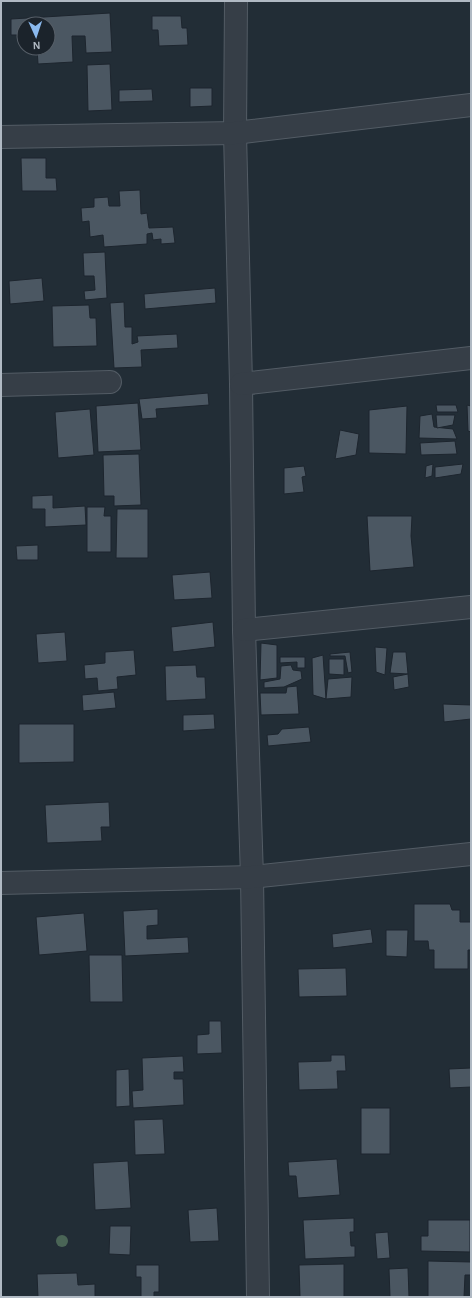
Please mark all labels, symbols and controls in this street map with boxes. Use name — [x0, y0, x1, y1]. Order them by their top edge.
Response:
north arrow — [16, 16, 56, 56]
text: N — [32, 40, 41, 51]

